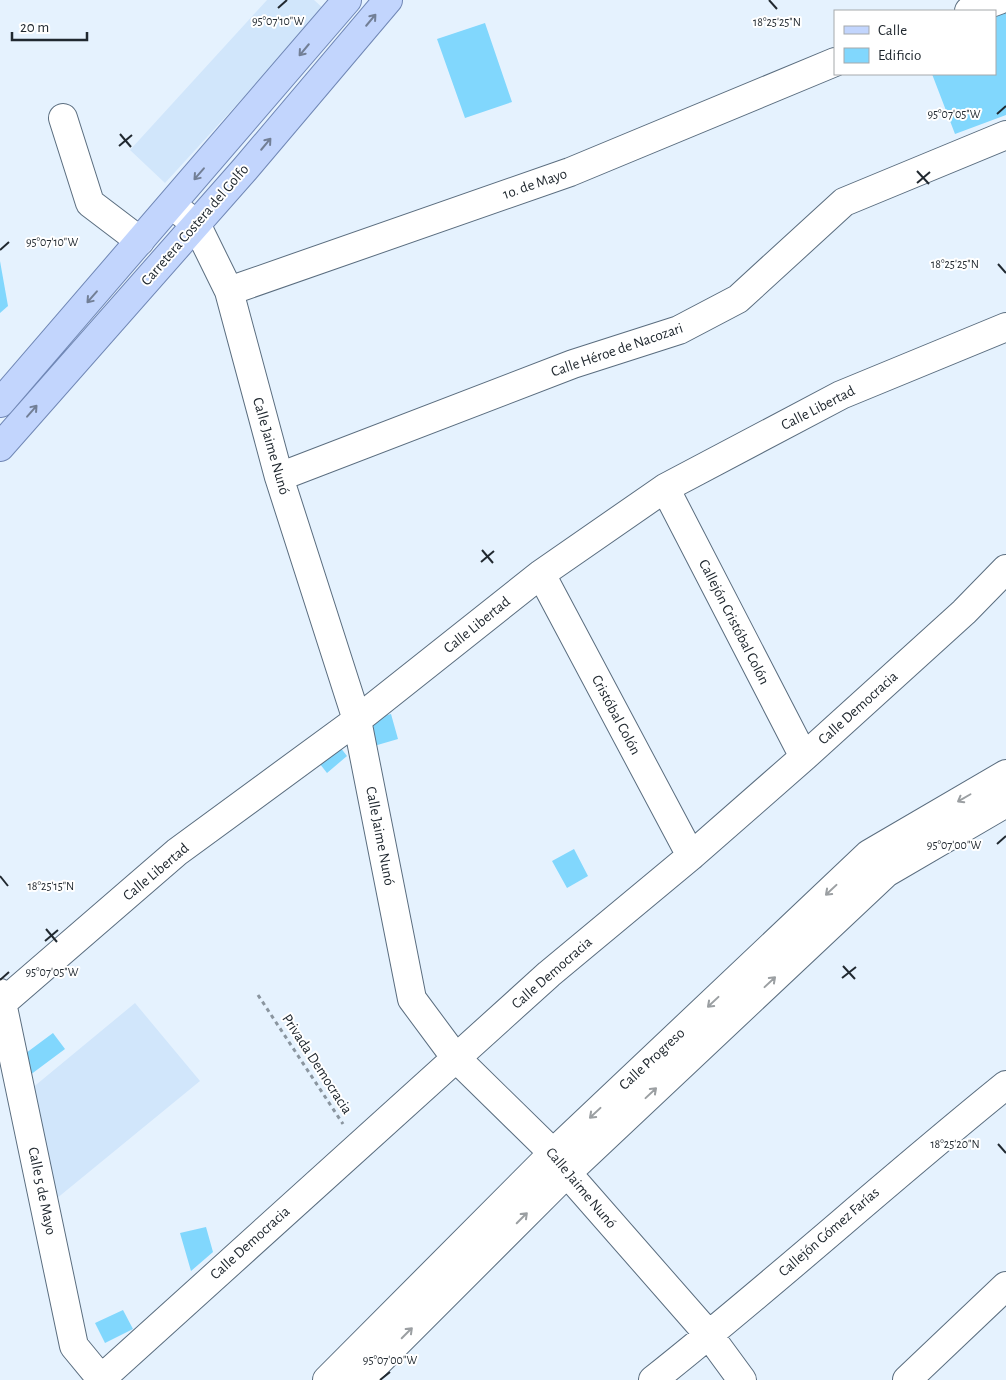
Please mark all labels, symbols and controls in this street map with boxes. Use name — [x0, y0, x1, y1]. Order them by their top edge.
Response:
scale bar — [12, 10, 88, 42]
legend — [834, 10, 996, 75]
one-way arrow — [366, 13, 377, 26]
text: 95°07'10"W — [252, 15, 304, 27]
text: 18°25'25"N — [753, 16, 801, 28]
text: 20 m — [20, 20, 49, 35]
text: Calle — [878, 23, 907, 38]
one-way arrow — [299, 44, 310, 57]
text: Edificio — [878, 48, 921, 63]
text: 95°07'05"W — [927, 108, 981, 120]
one-way arrow — [260, 137, 272, 150]
street label: Carretera Costera del Golfo — [138, 162, 252, 288]
street label: 1o. de Mayo — [501, 166, 569, 202]
one-way arrow — [193, 167, 204, 180]
text: 95°07'10"W — [26, 236, 78, 248]
text: 18°25'25"N — [931, 258, 979, 270]
one-way arrow — [86, 290, 98, 303]
street label: Calle Héroe de Nacozari — [549, 320, 685, 380]
street label: Calle Libertad — [779, 383, 857, 433]
street label: Calle Jaime Nunó — [250, 396, 292, 496]
one-way arrow — [26, 404, 38, 417]
street label: Callejón Cristóbal Colón — [696, 557, 772, 687]
street label: Calle Libertad — [441, 594, 513, 656]
street label: Calle Democracia — [815, 669, 901, 747]
street label: Cristóbal Colón — [589, 673, 643, 757]
street label: Calle Jaime Nunó — [363, 785, 397, 887]
one-way arrow — [957, 794, 971, 804]
text: 95°07'00"W — [927, 839, 981, 851]
street label: Calle Libertad — [120, 840, 192, 904]
text: 18°25'15"N — [28, 880, 74, 892]
one-way arrow — [824, 884, 837, 896]
street label: Calle Democracia — [509, 934, 595, 1012]
text: 95°07'05"W — [25, 966, 79, 978]
one-way arrow — [763, 976, 776, 988]
one-way arrow — [707, 995, 719, 1008]
street label: Privada Democracia — [279, 1011, 355, 1117]
street label: Calle Progreso — [616, 1025, 688, 1093]
one-way arrow — [645, 1087, 658, 1099]
one-way arrow — [589, 1107, 601, 1119]
text: 18°25'20"N — [930, 1138, 980, 1150]
street label: Calle Jaime Nunó — [543, 1145, 619, 1231]
street label: Calle 5 de Mayo — [25, 1146, 59, 1236]
street label: Callejón Gómez Farías — [776, 1184, 882, 1280]
street label: Calle Democracia — [207, 1204, 293, 1282]
one-way arrow — [516, 1212, 528, 1225]
one-way arrow — [401, 1327, 413, 1339]
text: 95°07'00"W — [363, 1354, 417, 1366]

